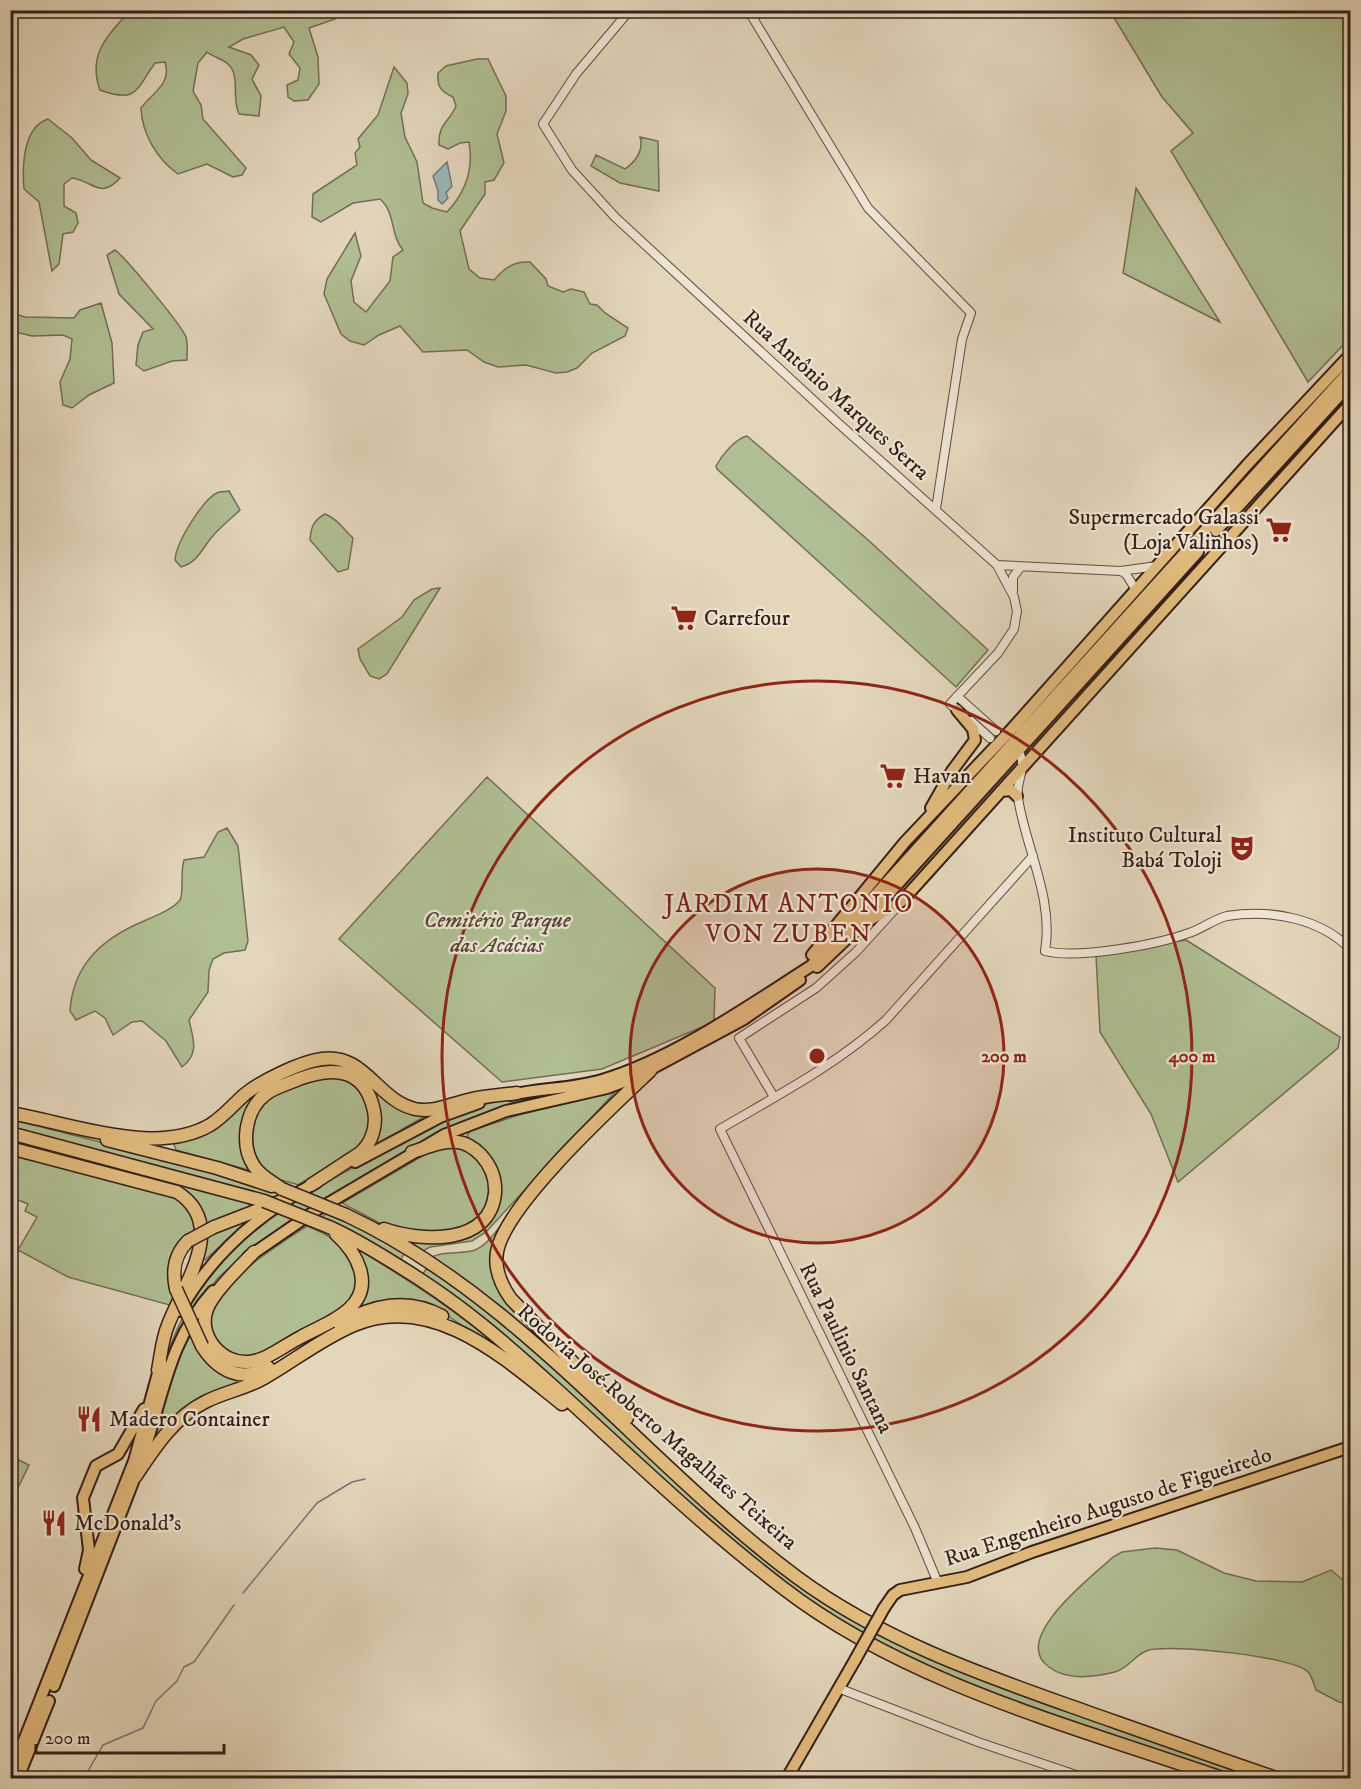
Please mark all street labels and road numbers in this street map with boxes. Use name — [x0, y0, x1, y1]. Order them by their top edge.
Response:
street label: Rua Antônio Marques Serra — [737, 304, 935, 486]
street label: Rua Paulinio Santana — [793, 1258, 899, 1438]
street label: Rodovia José Roberto Magalhães Teixeira — [511, 1298, 803, 1556]
street label: Rua Engenheiro Augusto de Figueiredo — [941, 1441, 1275, 1573]

